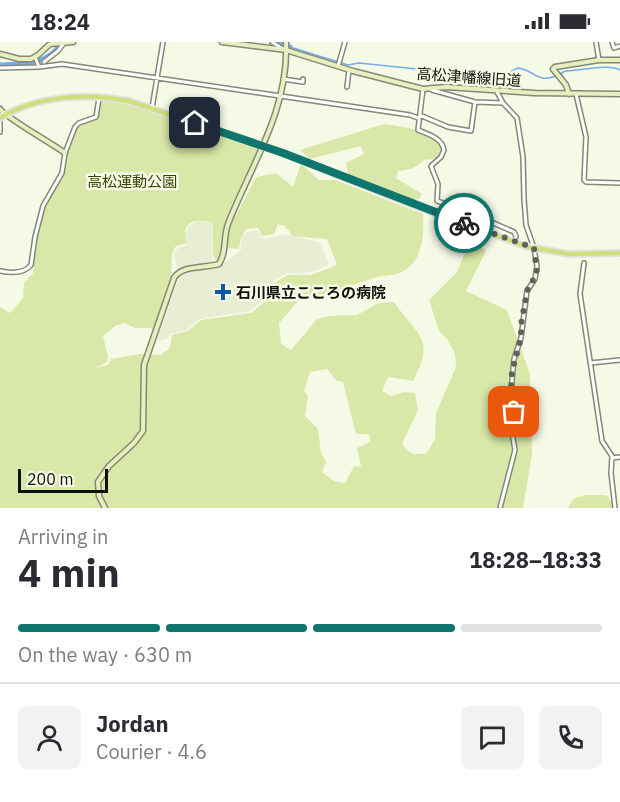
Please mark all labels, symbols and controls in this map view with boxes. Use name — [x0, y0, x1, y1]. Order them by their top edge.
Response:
text: 18:24 — [30, 7, 90, 36]
street label: 高松津幡線旧道 — [416, 64, 522, 90]
pin — [169, 97, 220, 148]
icon: home — [178, 106, 211, 139]
park label: 高松運動公園 — [87, 172, 177, 191]
courier — [434, 193, 494, 253]
icon: bike — [448, 207, 481, 240]
marker: 石川県立こころの病院 — [214, 283, 232, 301]
place label: 石川県立こころの病院 — [236, 283, 386, 302]
pin — [488, 386, 539, 437]
icon: bag — [497, 395, 530, 428]
scale bar — [18, 466, 108, 493]
text: 200 m — [27, 469, 74, 489]
text: Arriving in — [18, 523, 108, 550]
text: 18:28–18:33 — [469, 545, 602, 574]
text: 4 min — [18, 547, 120, 598]
text: On the way · 630 m — [18, 641, 192, 668]
button: person — [18, 706, 81, 769]
button: chat — [461, 706, 524, 769]
button: phone — [539, 706, 602, 769]
text: Jordan — [96, 709, 169, 738]
text: Courier · 4.6 — [96, 738, 207, 765]

